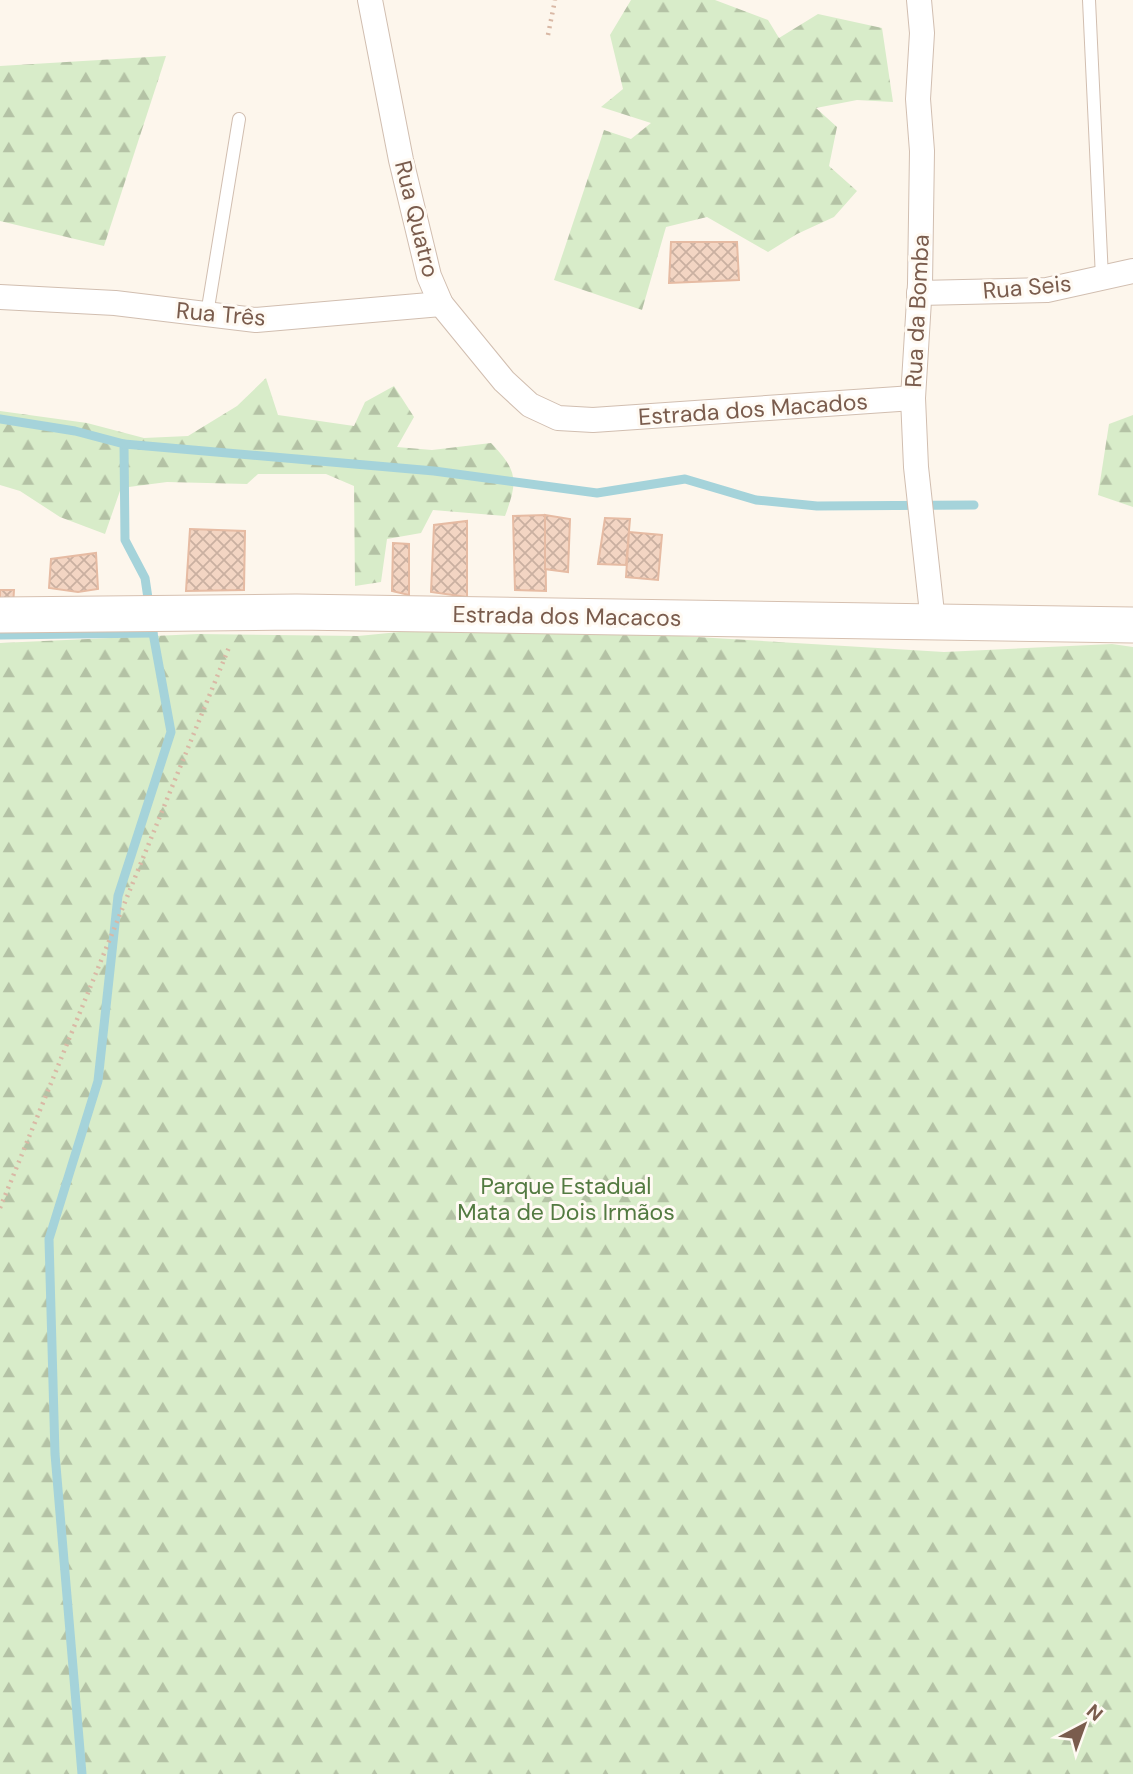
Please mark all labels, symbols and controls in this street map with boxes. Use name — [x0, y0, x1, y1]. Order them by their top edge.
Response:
street label: Rua Quatro — [388, 157, 446, 281]
street label: Rua da Bomba — [898, 234, 936, 388]
street label: Rua Seis — [981, 268, 1073, 306]
street label: Rua Três — [175, 295, 267, 333]
street label: Estrada dos Macados — [637, 386, 869, 432]
street label: Estrada dos Macacos — [452, 599, 682, 633]
park label: Parque Estadual Mata de Dois Irmãos — [457, 1171, 675, 1227]
north arrow — [1049, 1690, 1119, 1760]
text: N — [1081, 1699, 1108, 1727]

